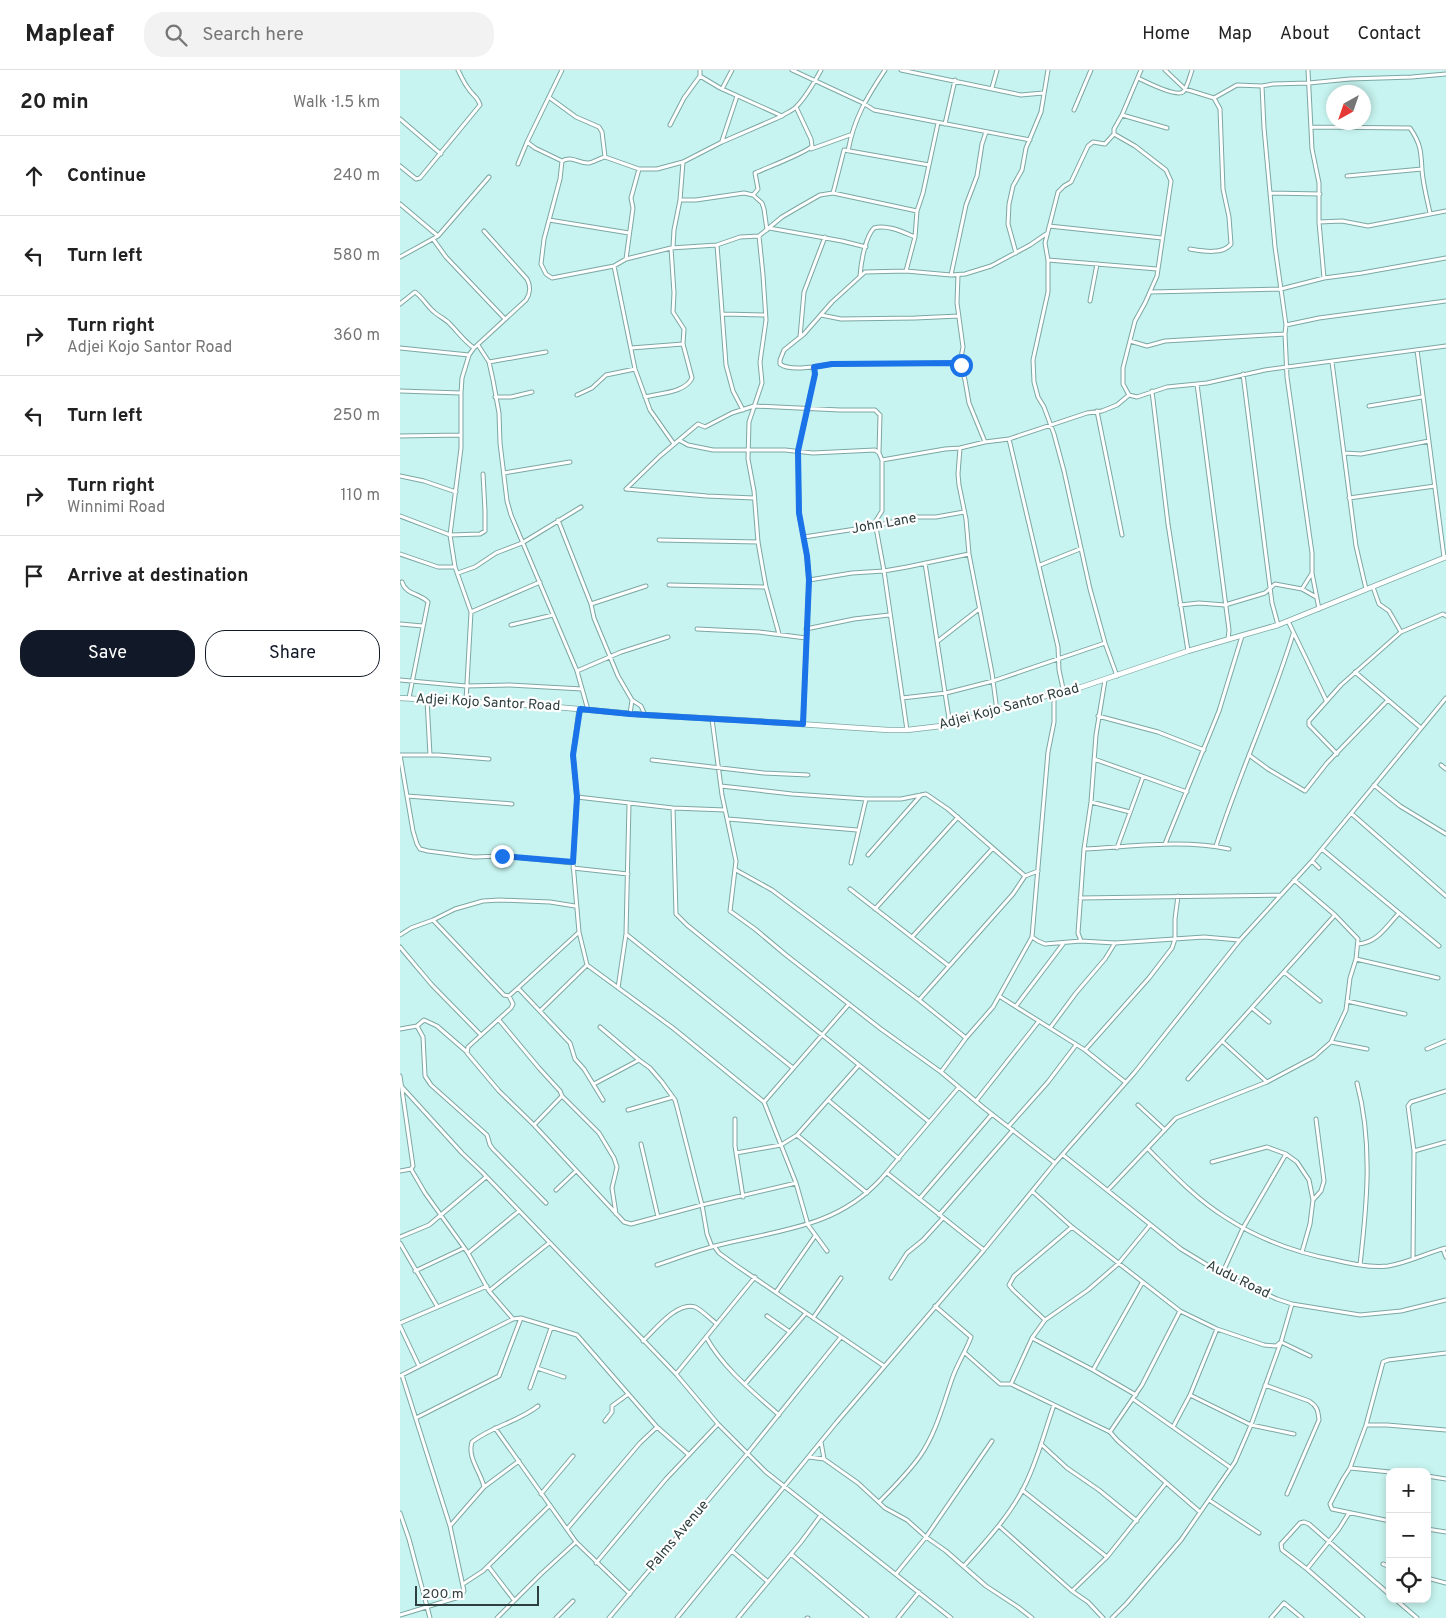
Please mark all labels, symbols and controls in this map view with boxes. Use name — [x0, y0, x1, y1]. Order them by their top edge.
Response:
search box — [144, 12, 494, 57]
text: Mapleaf — [25, 20, 114, 50]
icon: search — [162, 21, 190, 49]
text: Search here — [202, 23, 304, 47]
text: Home — [1142, 23, 1190, 46]
text: Map — [1218, 23, 1252, 46]
text: About — [1280, 23, 1329, 46]
text: Contact — [1357, 23, 1421, 46]
north arrow — [1326, 85, 1371, 130]
text: 20 min — [20, 89, 89, 116]
text: Walk · 1.5 km — [293, 93, 380, 113]
icon: ahead — [20, 162, 48, 190]
text: Continue — [67, 164, 146, 188]
text: 240 m — [333, 166, 380, 186]
icon: left — [20, 242, 48, 270]
text: Turn left — [67, 244, 143, 268]
text: 580 m — [333, 246, 380, 266]
text: Turn right — [67, 314, 155, 338]
icon: right — [20, 322, 48, 350]
text: 360 m — [333, 326, 380, 346]
text: Adjei Kojo Santor Road — [67, 338, 232, 358]
route start — [950, 354, 973, 377]
icon: left — [20, 402, 48, 430]
text: Turn left — [67, 404, 143, 428]
text: 250 m — [333, 406, 380, 426]
text: Turn right — [67, 474, 155, 498]
icon: right — [20, 482, 48, 510]
text: 110 m — [340, 486, 380, 506]
text: Winnimi Road — [67, 498, 165, 518]
street label: John Lane — [850, 510, 918, 538]
icon: arrive — [20, 562, 48, 590]
text: Arrive at destination — [67, 564, 248, 588]
button: Save — [20, 630, 195, 677]
button: Share — [205, 630, 380, 677]
street label: Adjei Kojo Santor Road — [937, 680, 1081, 734]
street label: Adjei Kojo Santor Road — [415, 691, 561, 715]
route end — [491, 845, 514, 868]
street label: Audu Road — [1203, 1257, 1273, 1303]
map controls — [1386, 1468, 1431, 1603]
button: + — [1386, 1468, 1431, 1513]
street label: Palms Avenue — [643, 1497, 713, 1575]
button: − — [1386, 1513, 1431, 1558]
button: locate — [1386, 1558, 1431, 1603]
scale bar — [415, 1583, 539, 1606]
text: 200 m — [422, 1586, 464, 1603]

